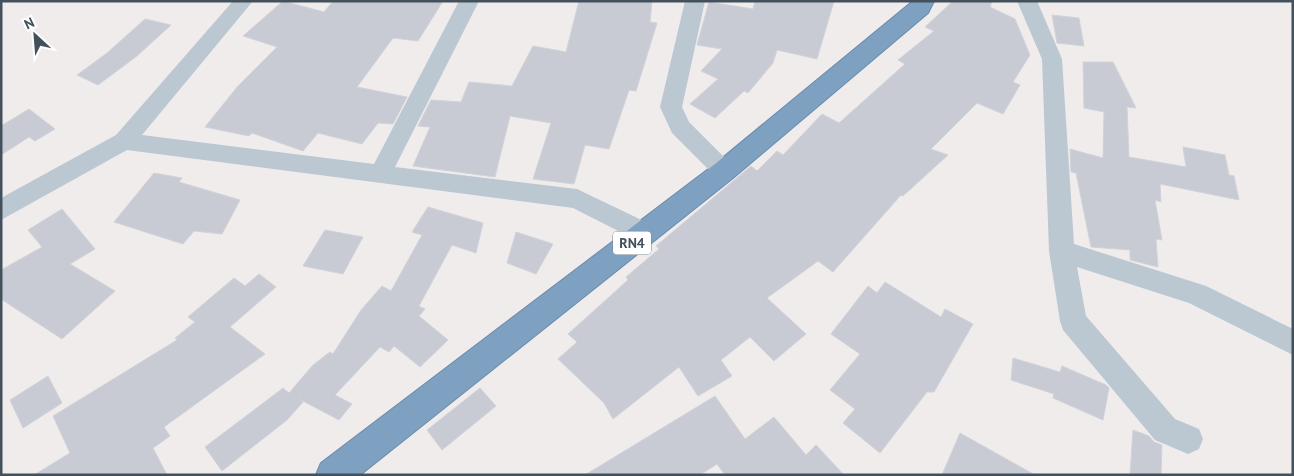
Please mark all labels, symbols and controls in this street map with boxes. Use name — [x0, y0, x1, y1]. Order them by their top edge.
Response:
north arrow — [10, 10, 60, 60]
text: N — [21, 13, 37, 33]
road number: RN4 — [613, 232, 651, 254]

